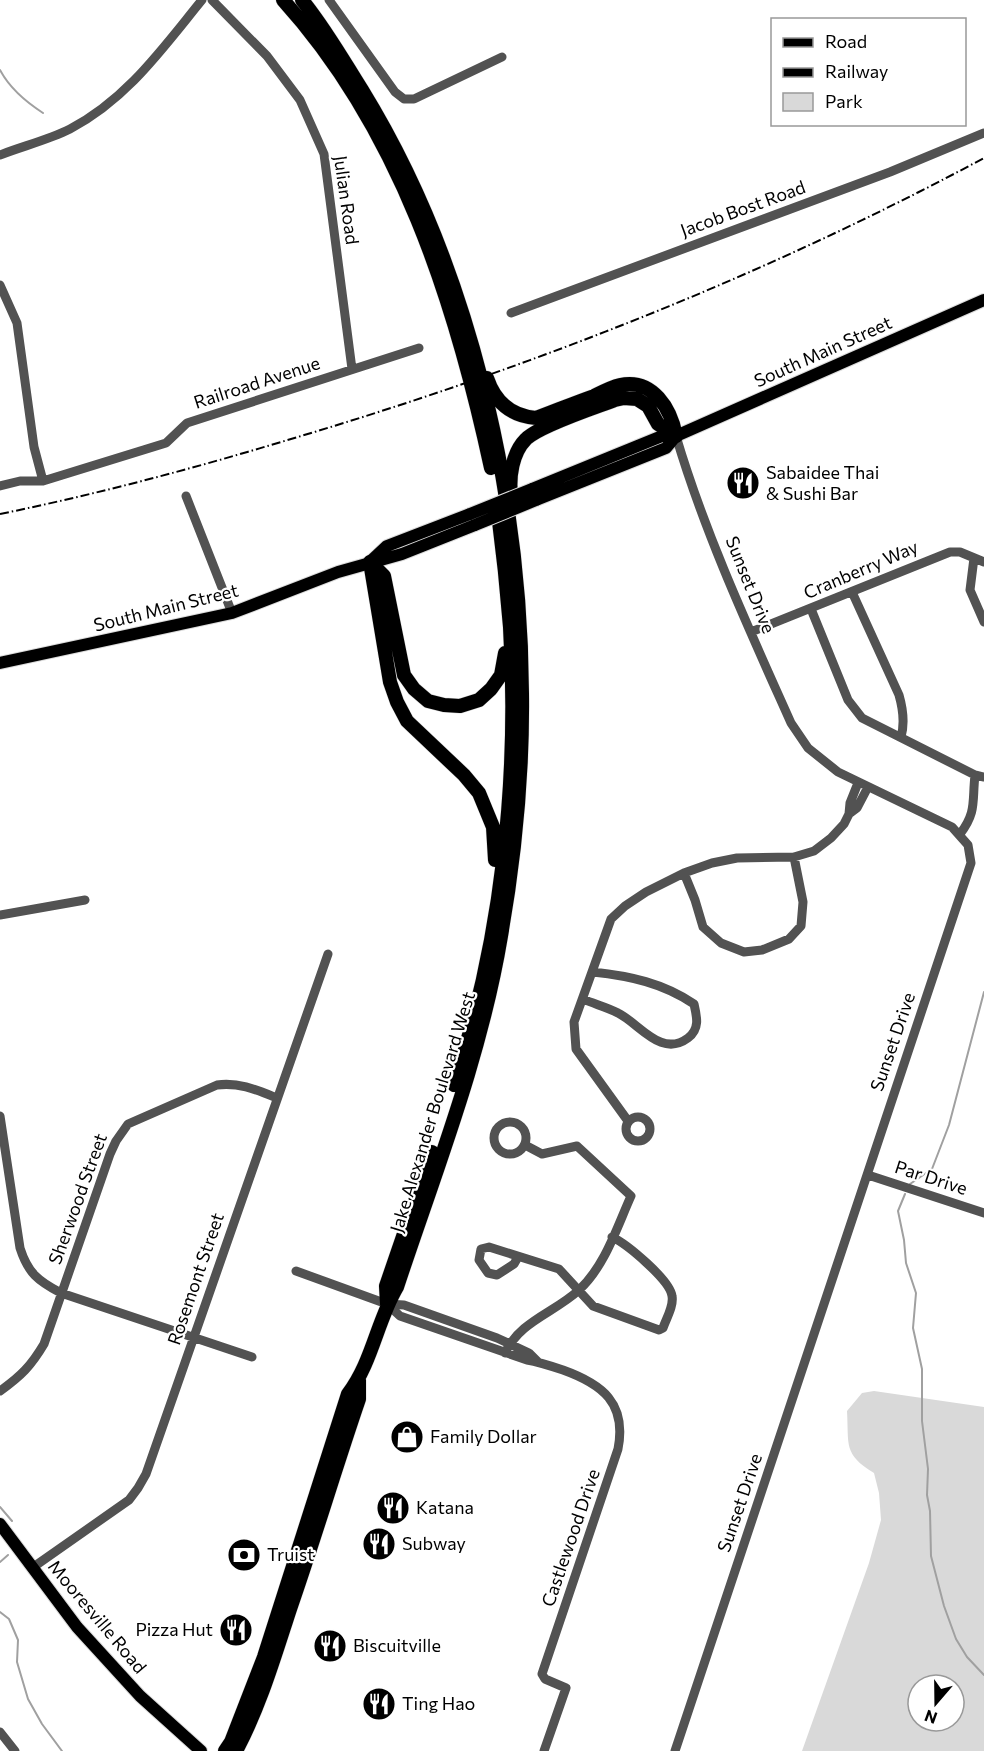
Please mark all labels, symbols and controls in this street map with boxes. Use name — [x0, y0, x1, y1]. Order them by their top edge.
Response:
legend — [771, 18, 966, 126]
text: Road — [825, 30, 867, 52]
text: Railway — [825, 60, 888, 82]
text: Park — [825, 90, 863, 112]
street label: Julian Road — [330, 154, 364, 246]
street label: Jacob Bost Road — [677, 175, 808, 241]
street label: South Main Street — [750, 311, 895, 391]
street label: Railroad Avenue — [191, 351, 323, 413]
place label: Sabaidee Thai & Sushi Bar — [766, 461, 879, 504]
restaurant icon: Sabaidee Thai & Sushi Bar — [725, 465, 761, 501]
street label: Sunset Drive — [721, 533, 780, 636]
street label: Cranberry Way — [800, 535, 921, 603]
street label: South Main Street — [91, 578, 240, 636]
street label: Jake Alexander Boulevard West — [385, 989, 479, 1235]
street label: Sunset Drive — [865, 989, 919, 1094]
street label: Sherwood Street — [43, 1130, 111, 1267]
street label: Par Drive — [892, 1155, 970, 1199]
street label: Rosemont Street — [162, 1210, 228, 1348]
shop icon: Family Dollar — [389, 1419, 425, 1455]
place label: Family Dollar — [430, 1425, 537, 1447]
street label: Sunset Drive — [712, 1450, 766, 1555]
street label: Castlewood Drive — [536, 1466, 604, 1609]
restaurant icon: Katana — [375, 1490, 411, 1526]
place label: Katana — [416, 1496, 474, 1518]
restaurant icon: Subway — [361, 1526, 397, 1562]
place label: Subway — [402, 1532, 466, 1554]
bank icon: Truist — [226, 1537, 262, 1573]
place label: Truist — [267, 1543, 314, 1565]
street label: Mooresville Road — [44, 1555, 152, 1677]
restaurant icon: Pizza Hut — [218, 1612, 254, 1648]
place label: Pizza Hut — [135, 1618, 213, 1640]
restaurant icon: Biscuitville — [312, 1628, 348, 1664]
place label: Biscuitville — [353, 1634, 441, 1656]
north arrow — [906, 1673, 966, 1733]
restaurant icon: Ting Hao — [361, 1686, 397, 1722]
place label: Ting Hao — [402, 1692, 475, 1714]
text: N — [922, 1707, 940, 1729]

